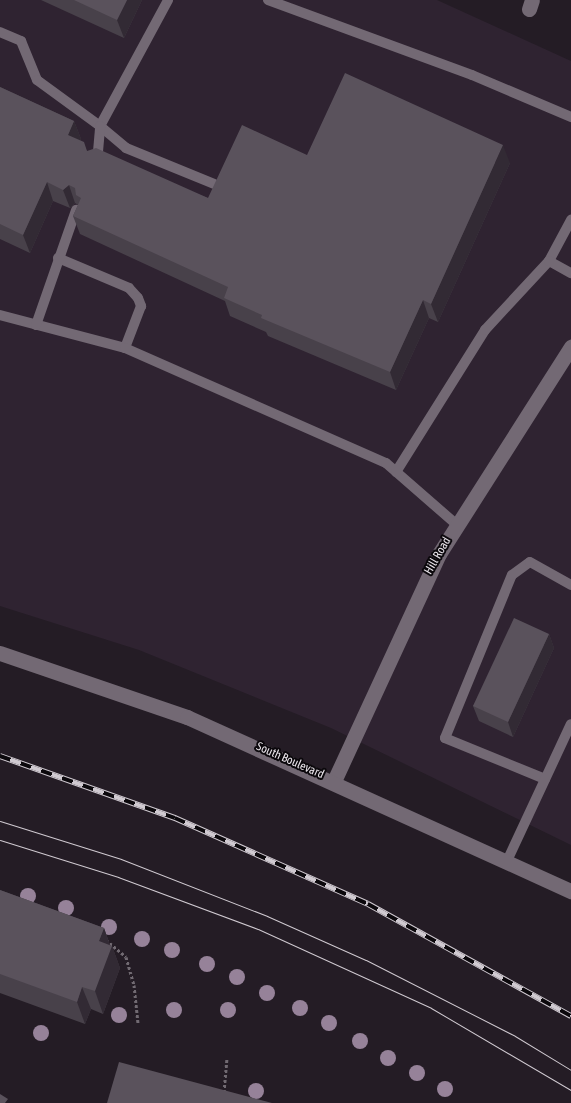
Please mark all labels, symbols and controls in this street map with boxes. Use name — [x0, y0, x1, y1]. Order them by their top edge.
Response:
street label: Hill Road — [422, 535, 454, 577]
street label: South Boulevard — [254, 740, 326, 782]

